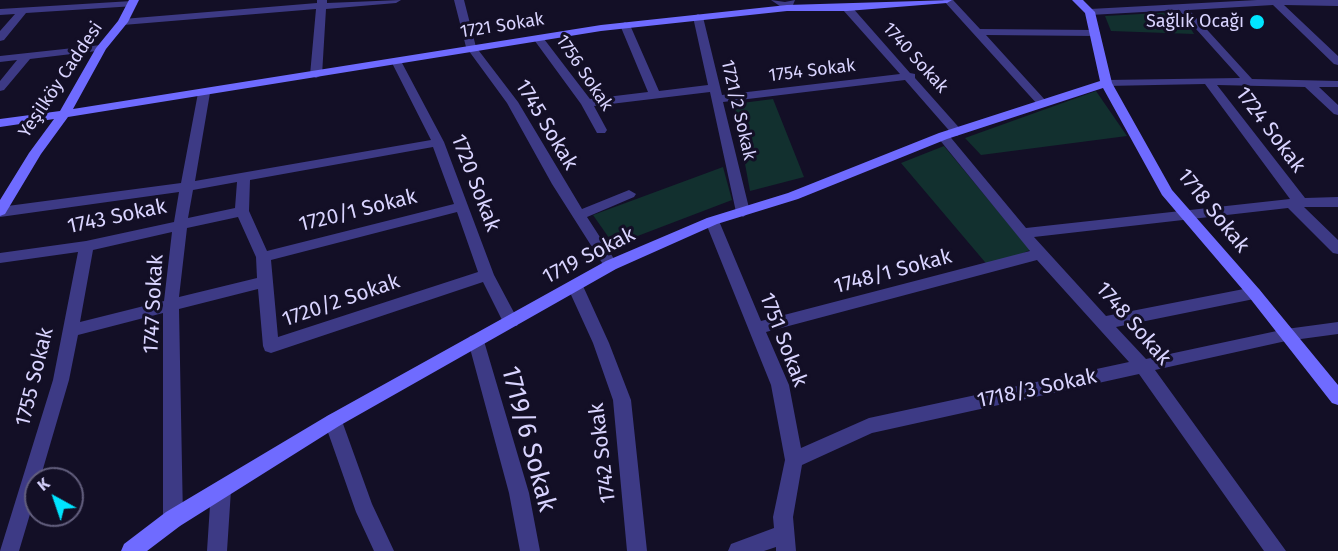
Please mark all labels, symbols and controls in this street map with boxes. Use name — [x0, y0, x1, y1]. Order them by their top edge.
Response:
street label: 1721 Sokak — [458, 9, 546, 43]
place label: Sağlık Ocağı — [1146, 11, 1244, 33]
marker: Sağlık Ocağı — [1248, 13, 1266, 31]
street label: Yeşilköy Caddesi — [14, 18, 108, 142]
street label: 1740 Sokak — [878, 18, 952, 98]
street label: 1756 Sokak — [551, 31, 617, 115]
street label: 1754 Sokak — [767, 55, 857, 87]
street label: 1721/2 Sokak — [716, 58, 760, 162]
street label: 1745 Sokak — [509, 75, 583, 175]
street label: 1724 Sokak — [1230, 82, 1310, 178]
street label: 1720 Sokak — [445, 131, 505, 235]
street label: 1718 Sokak — [1172, 164, 1254, 258]
street label: 1720/1 Sokak — [296, 184, 420, 238]
street label: 1743 Sokak — [65, 194, 169, 240]
street label: 1719 Sokak — [539, 222, 639, 290]
street label: 1748/1 Sokak — [831, 244, 955, 300]
street label: 1747 Sokak — [139, 254, 169, 354]
street label: 1720/2 Sokak — [279, 269, 403, 333]
street label: 1748 Sokak — [1090, 277, 1176, 371]
street label: 1751 Sokak — [754, 289, 812, 391]
street label: 1755 Sokak — [11, 325, 59, 429]
street label: 1719/6 Sokak — [494, 363, 562, 515]
street label: 1718/3 Sokak — [975, 364, 1099, 414]
street label: 1742 Sokak — [584, 402, 622, 504]
north arrow — [24, 467, 84, 527]
text: K — [33, 474, 53, 495]

